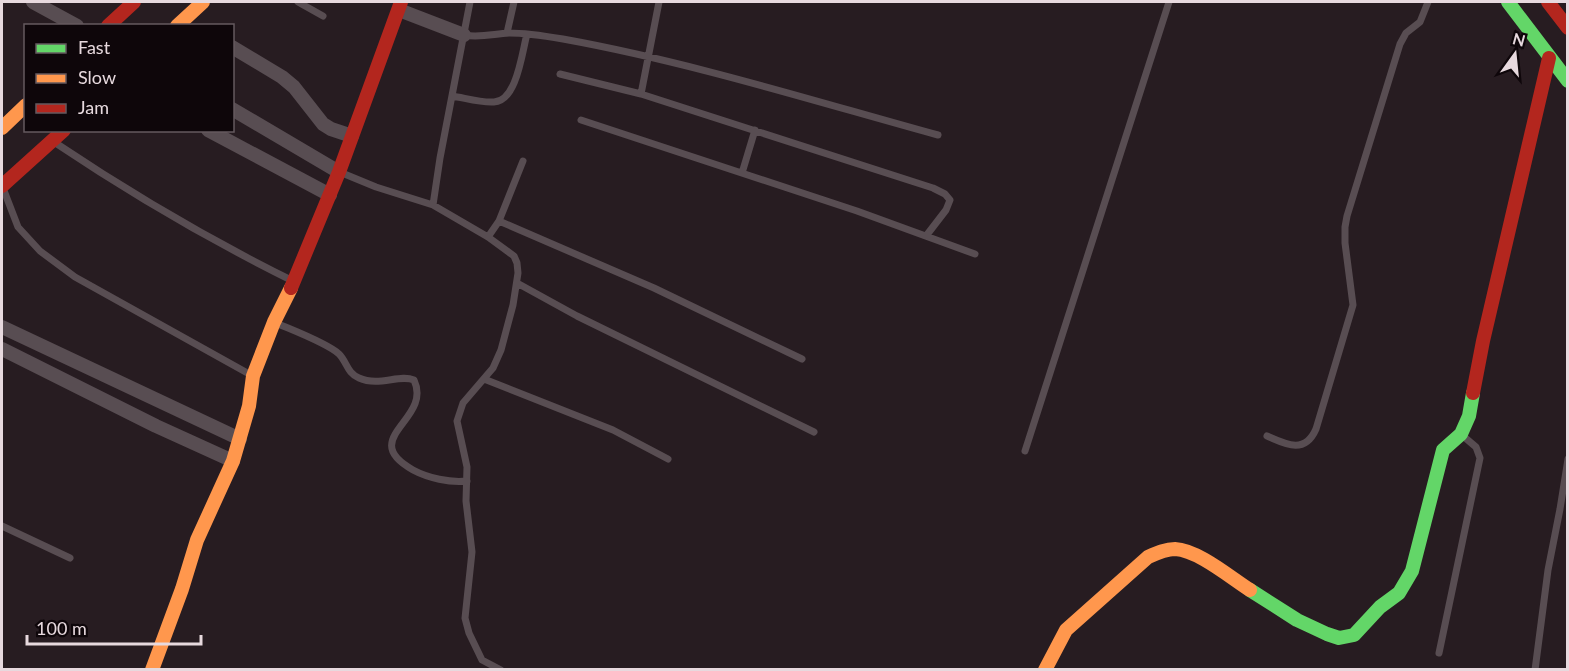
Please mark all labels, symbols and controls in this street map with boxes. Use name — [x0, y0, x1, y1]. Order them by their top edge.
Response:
legend — [24, 24, 234, 132]
north arrow — [1485, 24, 1545, 84]
text: N — [1511, 28, 1527, 50]
text: Fast — [78, 36, 111, 58]
text: Slow — [78, 66, 116, 88]
text: Jam — [78, 96, 109, 118]
scale bar — [27, 608, 201, 646]
text: 100 m — [36, 617, 87, 639]

